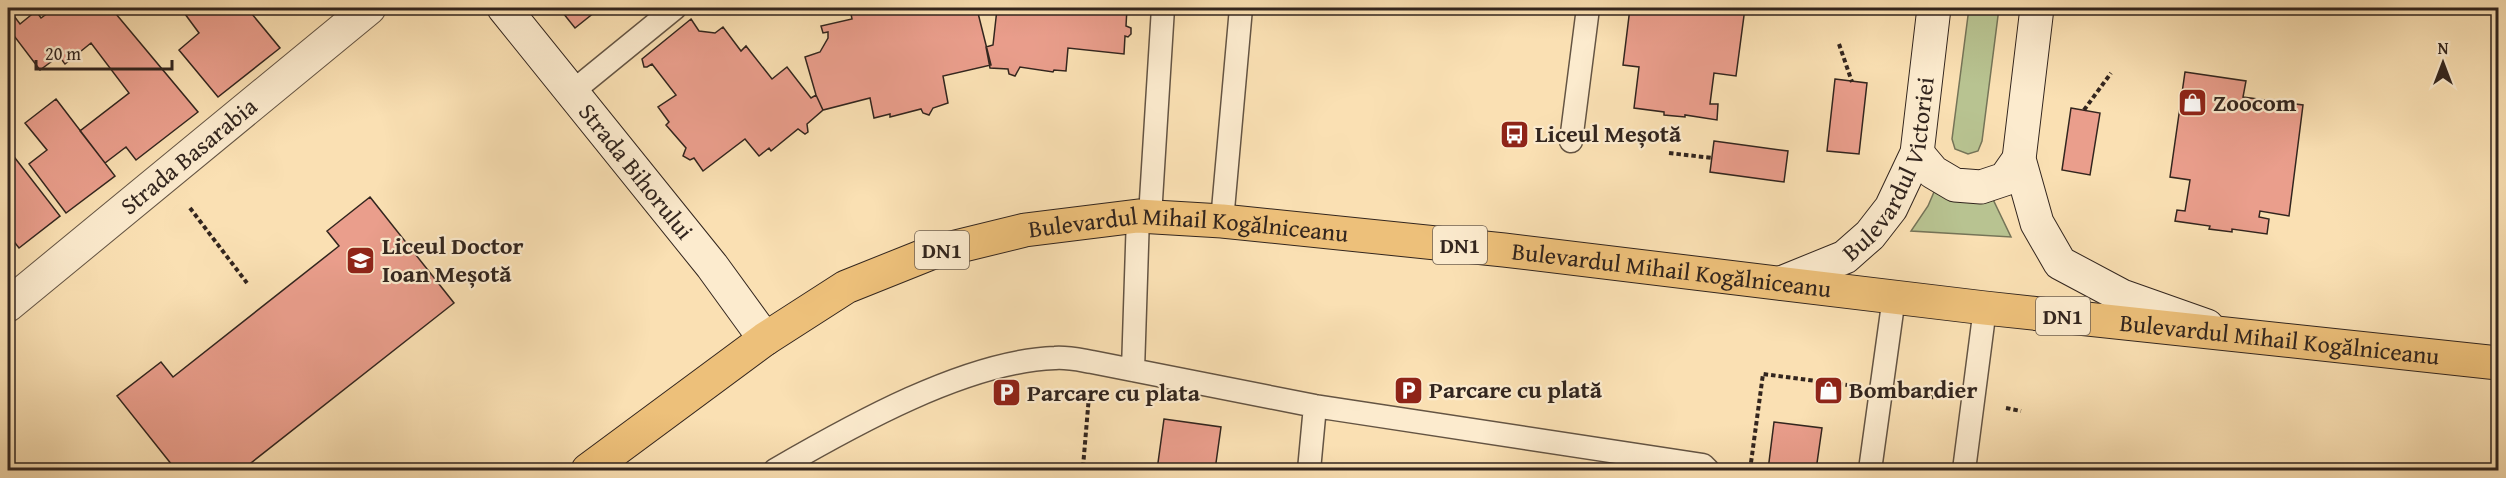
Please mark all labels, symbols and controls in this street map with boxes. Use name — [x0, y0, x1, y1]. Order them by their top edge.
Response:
scale bar — [36, 33, 172, 71]
north arrow — [2413, 33, 2473, 93]
text: N — [2438, 36, 2449, 60]
text: 20 m — [45, 40, 81, 67]
street label: Bulevardul Victoriei — [1834, 75, 1943, 269]
place label: Zoocom — [2213, 85, 2297, 120]
shop icon: Zoocom — [2176, 87, 2208, 119]
street label: Strada Basarabia — [112, 89, 265, 223]
street label: Strada Bihorului — [570, 96, 702, 247]
place label: Liceul Meșotă — [1535, 116, 1682, 151]
bus stop icon: Liceul Meșotă — [1498, 118, 1530, 150]
street label: Bulevardul Mihail Kogălniceanu — [1026, 198, 1350, 251]
road number: DN1 — [1433, 226, 1487, 264]
place label: Liceul Doctor Ioan Meșotă — [382, 228, 524, 291]
road number: DN1 — [915, 231, 969, 269]
street label: Bulevardul Mihail Kogălniceanu — [1510, 233, 1833, 306]
school or university icon: Liceul Doctor Ioan Meșotă — [345, 244, 377, 276]
road number: DN1 — [2036, 297, 2090, 335]
street label: Bulevardul Mihail Kogălniceanu — [2118, 305, 2441, 374]
place label: Parcare cu plată — [1429, 372, 1603, 407]
place label: Bombardier — [1849, 372, 1977, 407]
parking icon: Parcare cu plată — [1392, 374, 1424, 406]
shop icon: Bombardier — [1812, 374, 1844, 406]
place label: Parcare cu plata — [1027, 375, 1201, 410]
parking icon: Parcare cu plata — [990, 377, 1022, 409]

